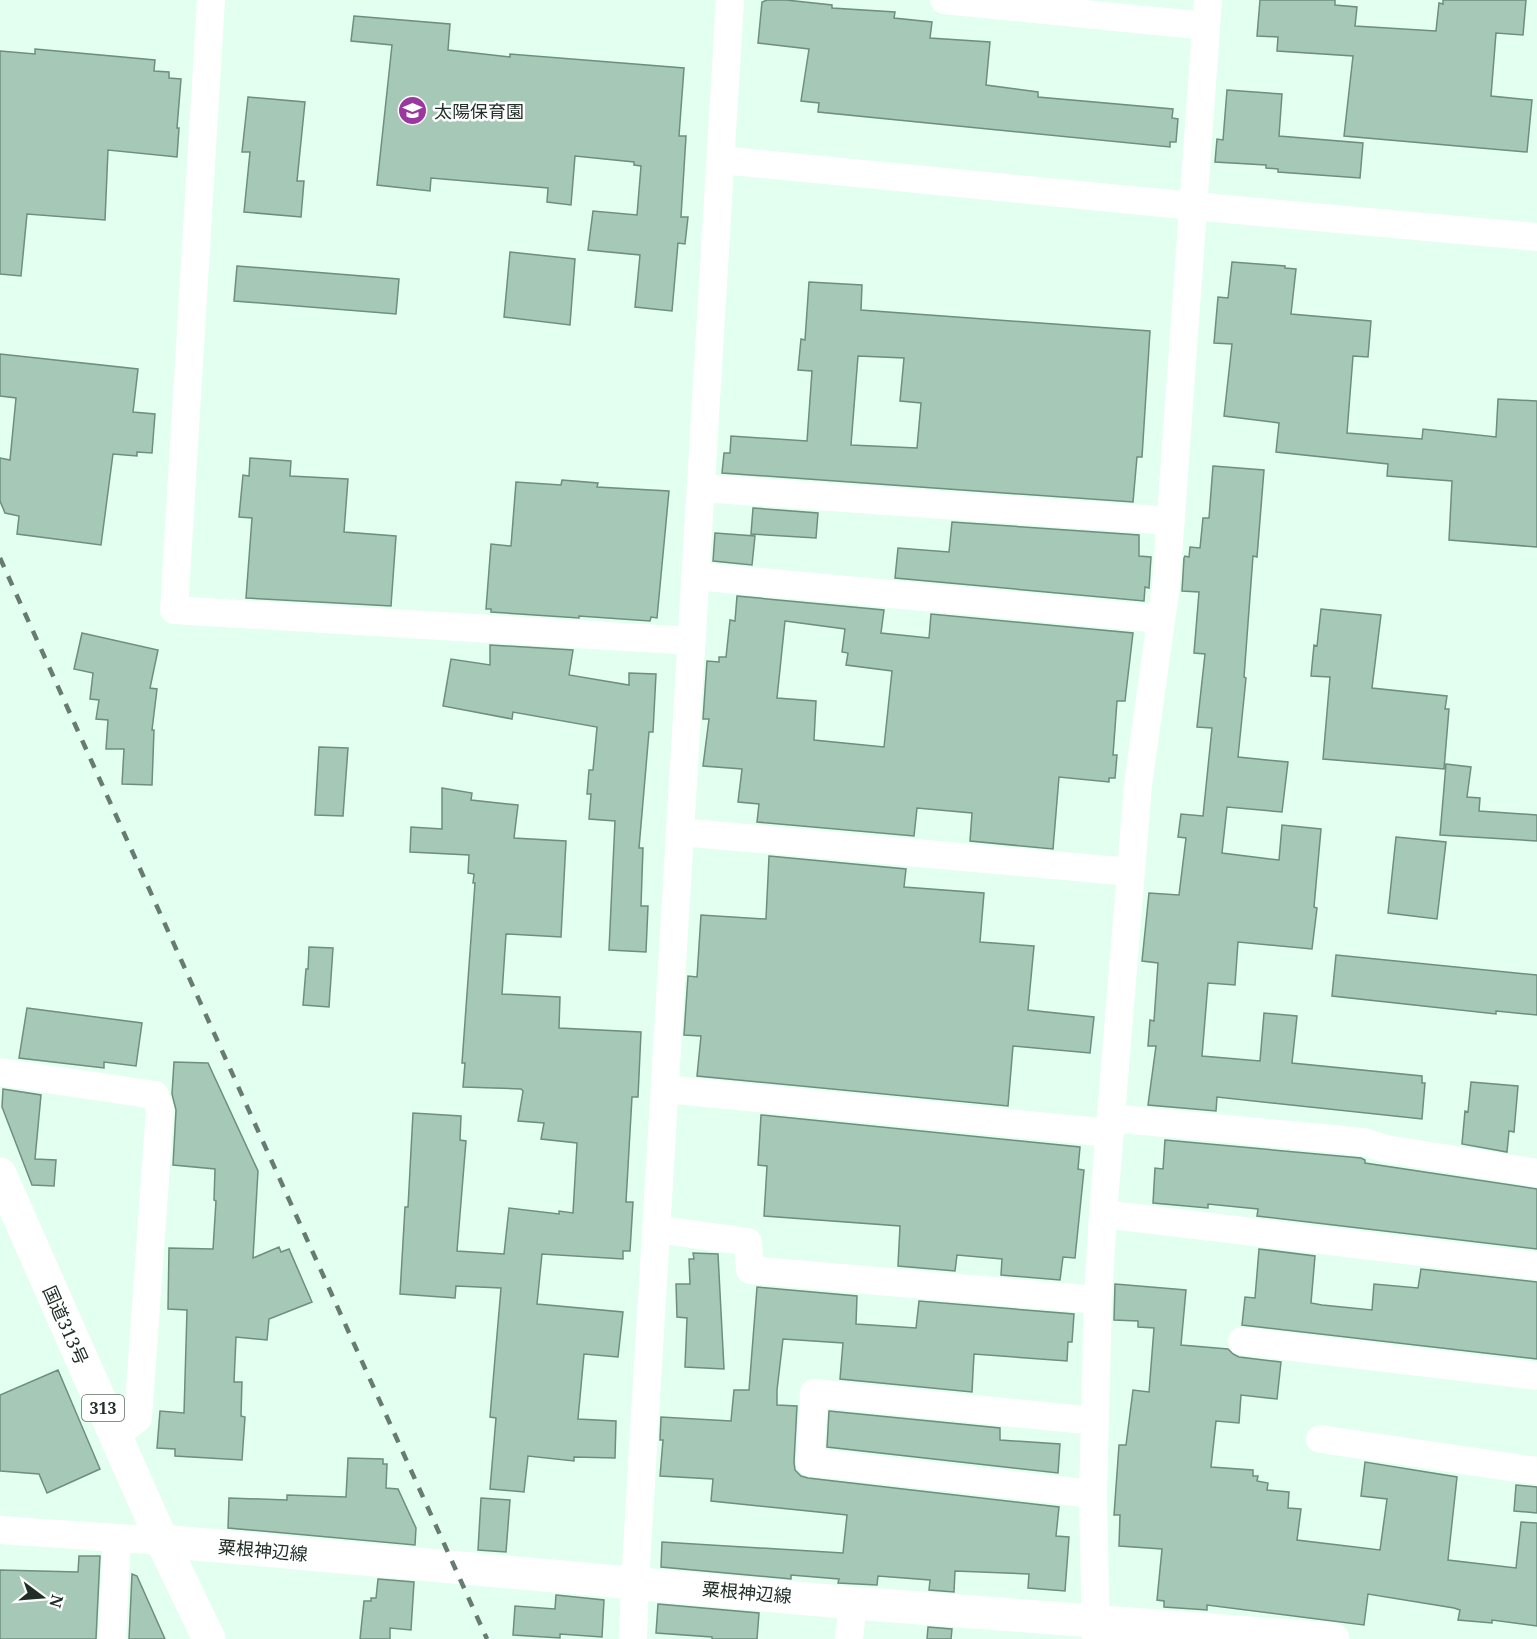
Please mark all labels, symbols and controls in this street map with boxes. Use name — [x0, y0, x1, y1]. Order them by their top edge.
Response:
school or university icon: 太陽保育園 — [397, 95, 429, 127]
place label: 太陽保育園 — [434, 99, 524, 123]
street label: 国道313号 — [38, 1282, 94, 1368]
road number: 313 — [82, 1395, 124, 1421]
street label: 粟根神辺線 — [217, 1534, 309, 1566]
north arrow — [12, 1567, 72, 1627]
street label: 粟根神辺線 — [701, 1576, 793, 1608]
text: N — [44, 1592, 69, 1611]

